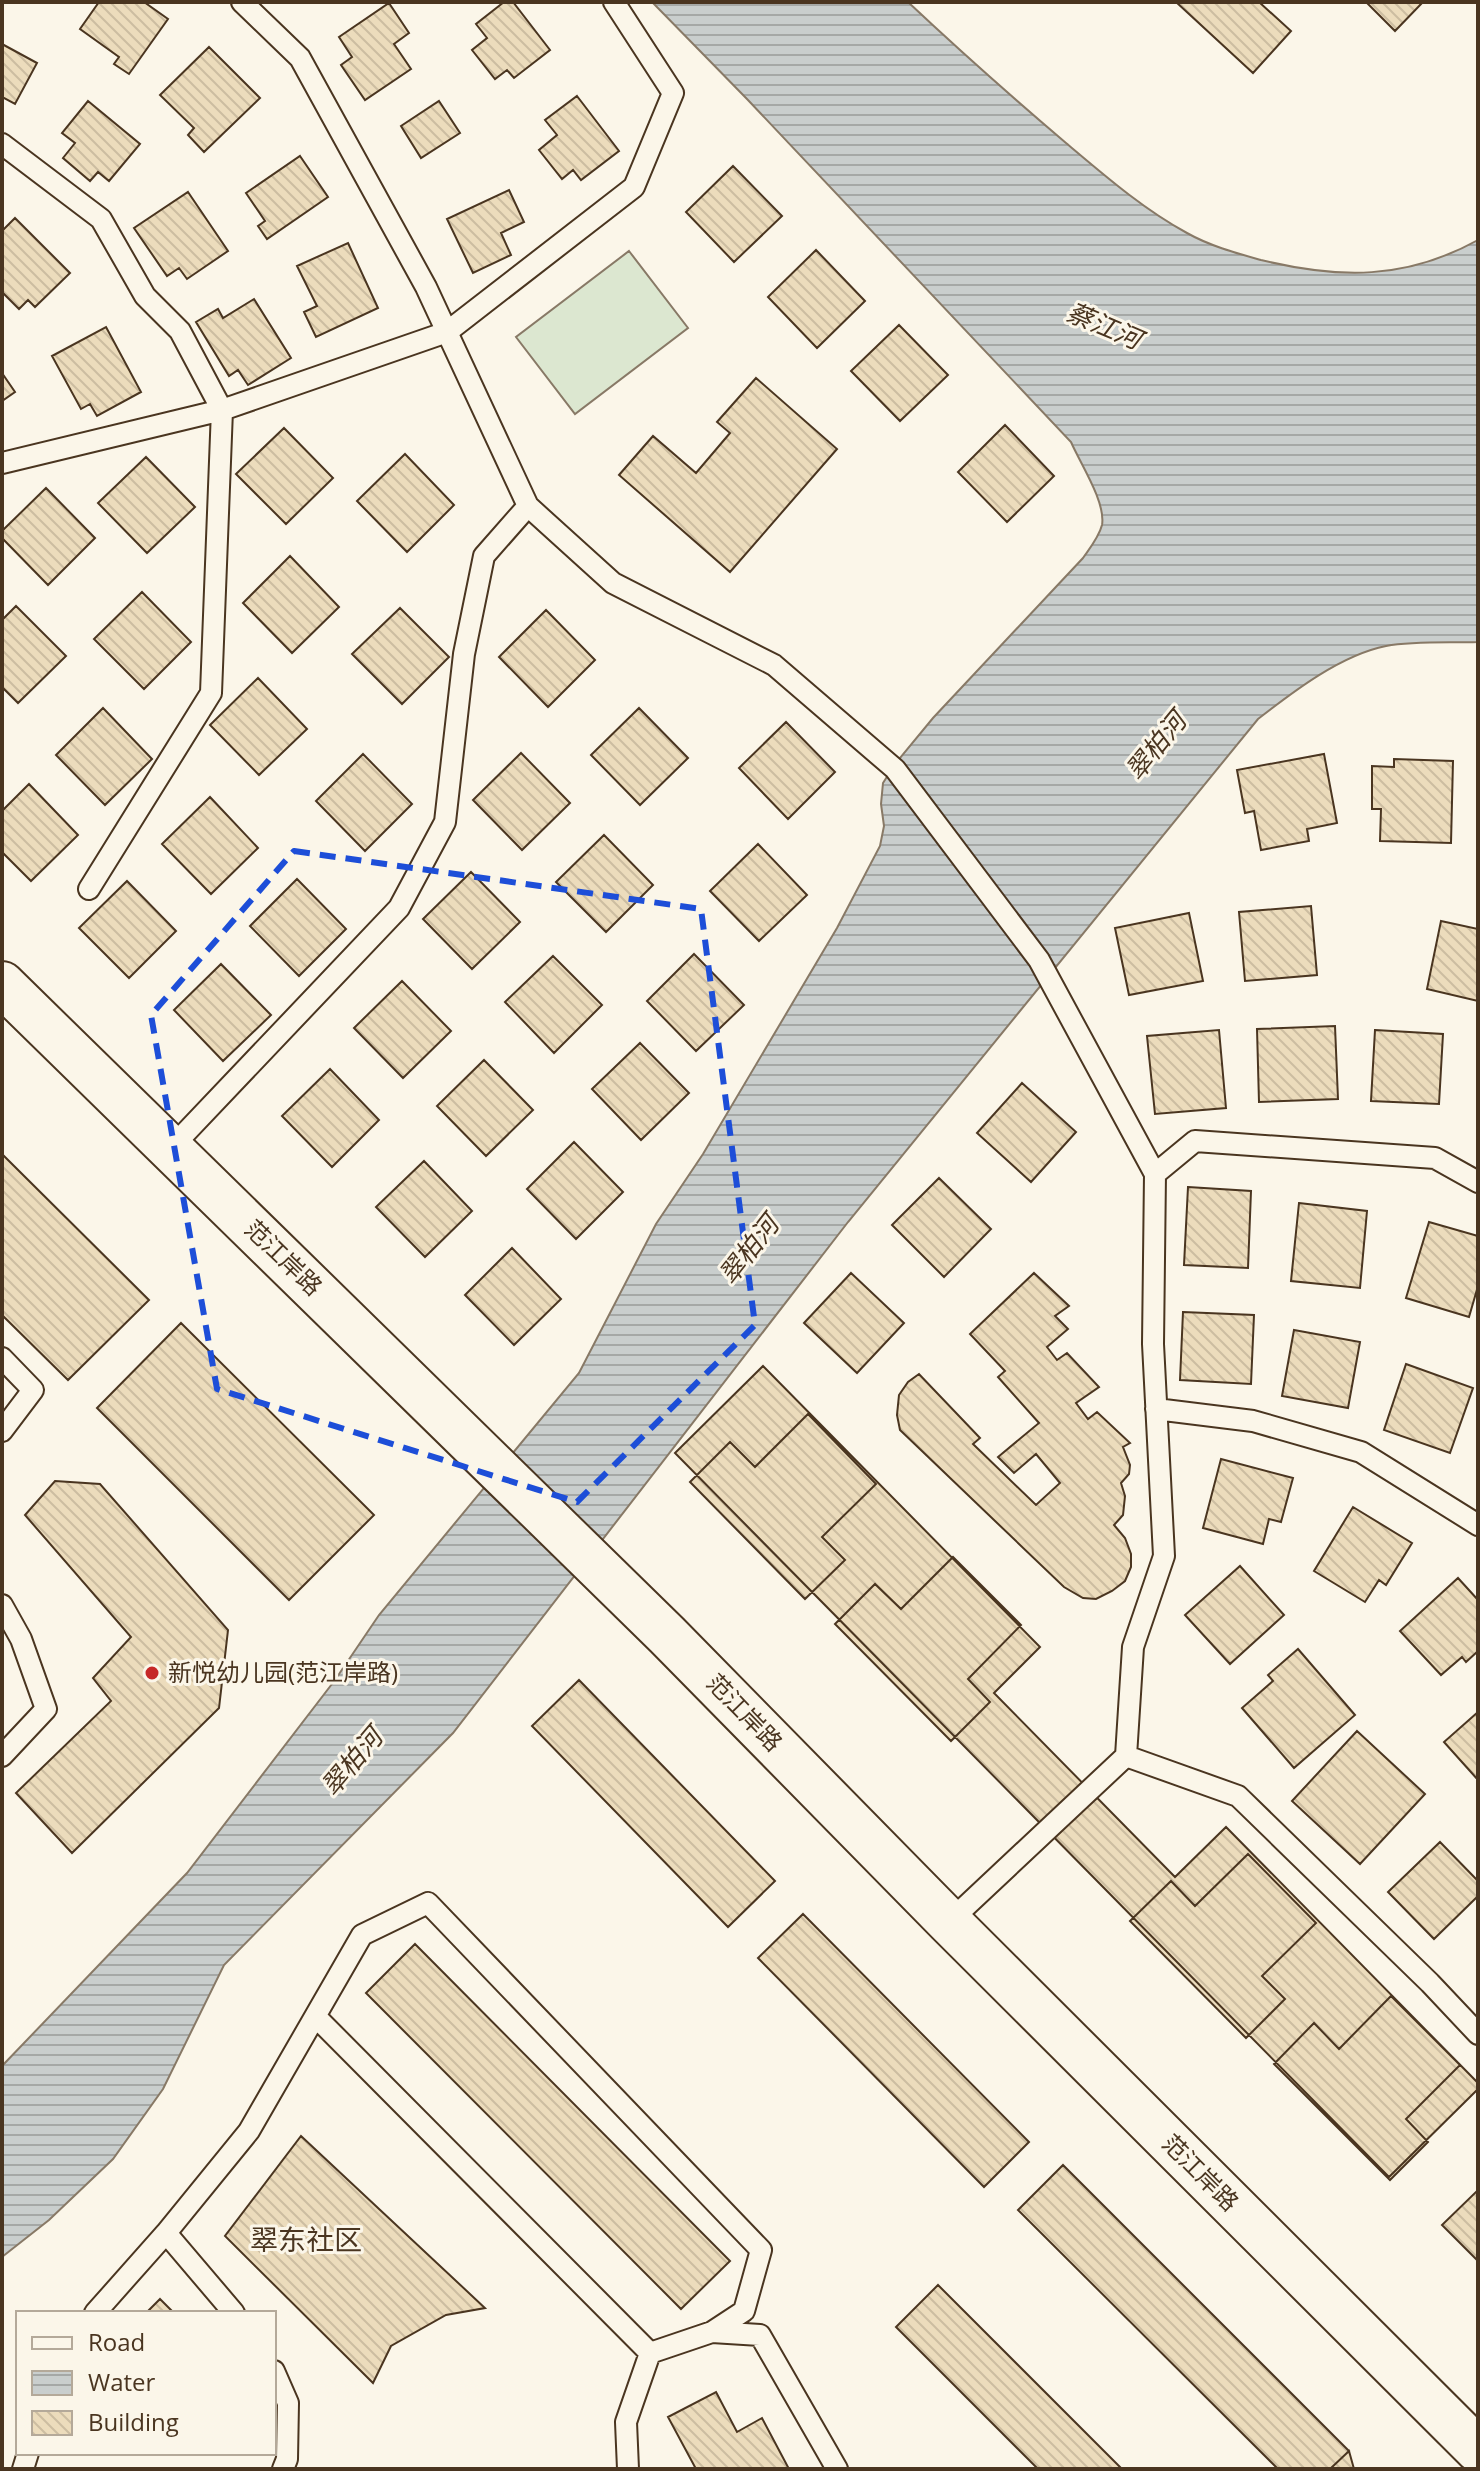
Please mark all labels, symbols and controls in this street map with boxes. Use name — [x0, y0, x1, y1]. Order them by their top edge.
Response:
water label: 蔡江河 — [1061, 293, 1152, 359]
water label: 翠柏河 — [1117, 700, 1197, 787]
water label: 翠柏河 — [710, 1204, 789, 1291]
street label: 范江岸路 — [238, 1212, 330, 1302]
place label: 新悦幼儿园(范江岸路) — [168, 1655, 398, 1688]
marker: 新悦幼儿园(范江岸路) — [143, 1664, 161, 1682]
street label: 范江岸路 — [700, 1666, 790, 1758]
water label: 翠柏河 — [312, 1716, 393, 1803]
street label: 范江岸路 — [1155, 2126, 1247, 2218]
district label: 翠东社区 — [250, 2220, 362, 2258]
legend — [16, 2311, 276, 2455]
text: Road — [88, 2325, 145, 2358]
text: Water — [88, 2365, 156, 2398]
text: Building — [88, 2405, 179, 2438]

